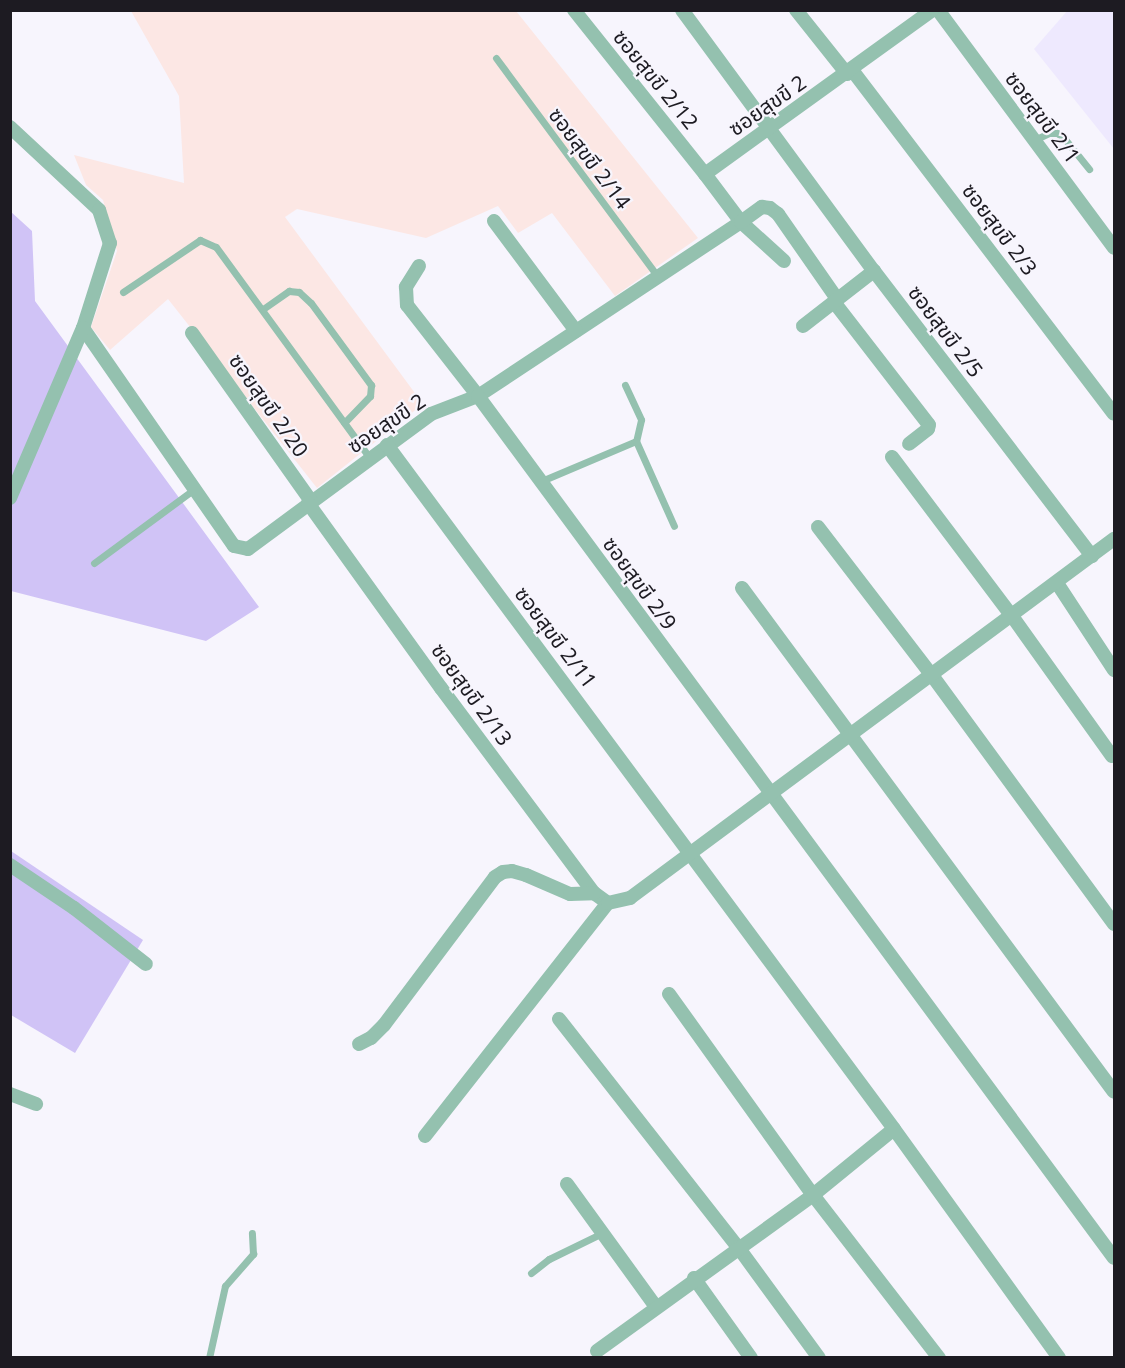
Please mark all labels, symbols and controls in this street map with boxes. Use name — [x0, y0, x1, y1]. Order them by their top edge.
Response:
street label: ซอยสุขขี 2/12 — [608, 24, 704, 134]
street label: ซอยสุขขี 2/1 — [1000, 66, 1086, 168]
street label: ซอยสุขขี 2 — [723, 69, 811, 141]
street label: ซอยสุขขี 2/14 — [544, 102, 636, 214]
street label: ซอยสุขขี 2/3 — [957, 178, 1043, 280]
street label: ซอยสุขขี 2/5 — [903, 280, 989, 382]
street label: ซอยสุขขี 2/20 — [224, 348, 314, 462]
street label: ซอยสุขขี 2 — [342, 388, 430, 458]
street label: ซอยสุขขี 2/9 — [598, 532, 682, 634]
street label: ซอยสุขขี 2/11 — [510, 581, 602, 693]
street label: ซอยสุขขี 2/13 — [426, 638, 518, 750]

